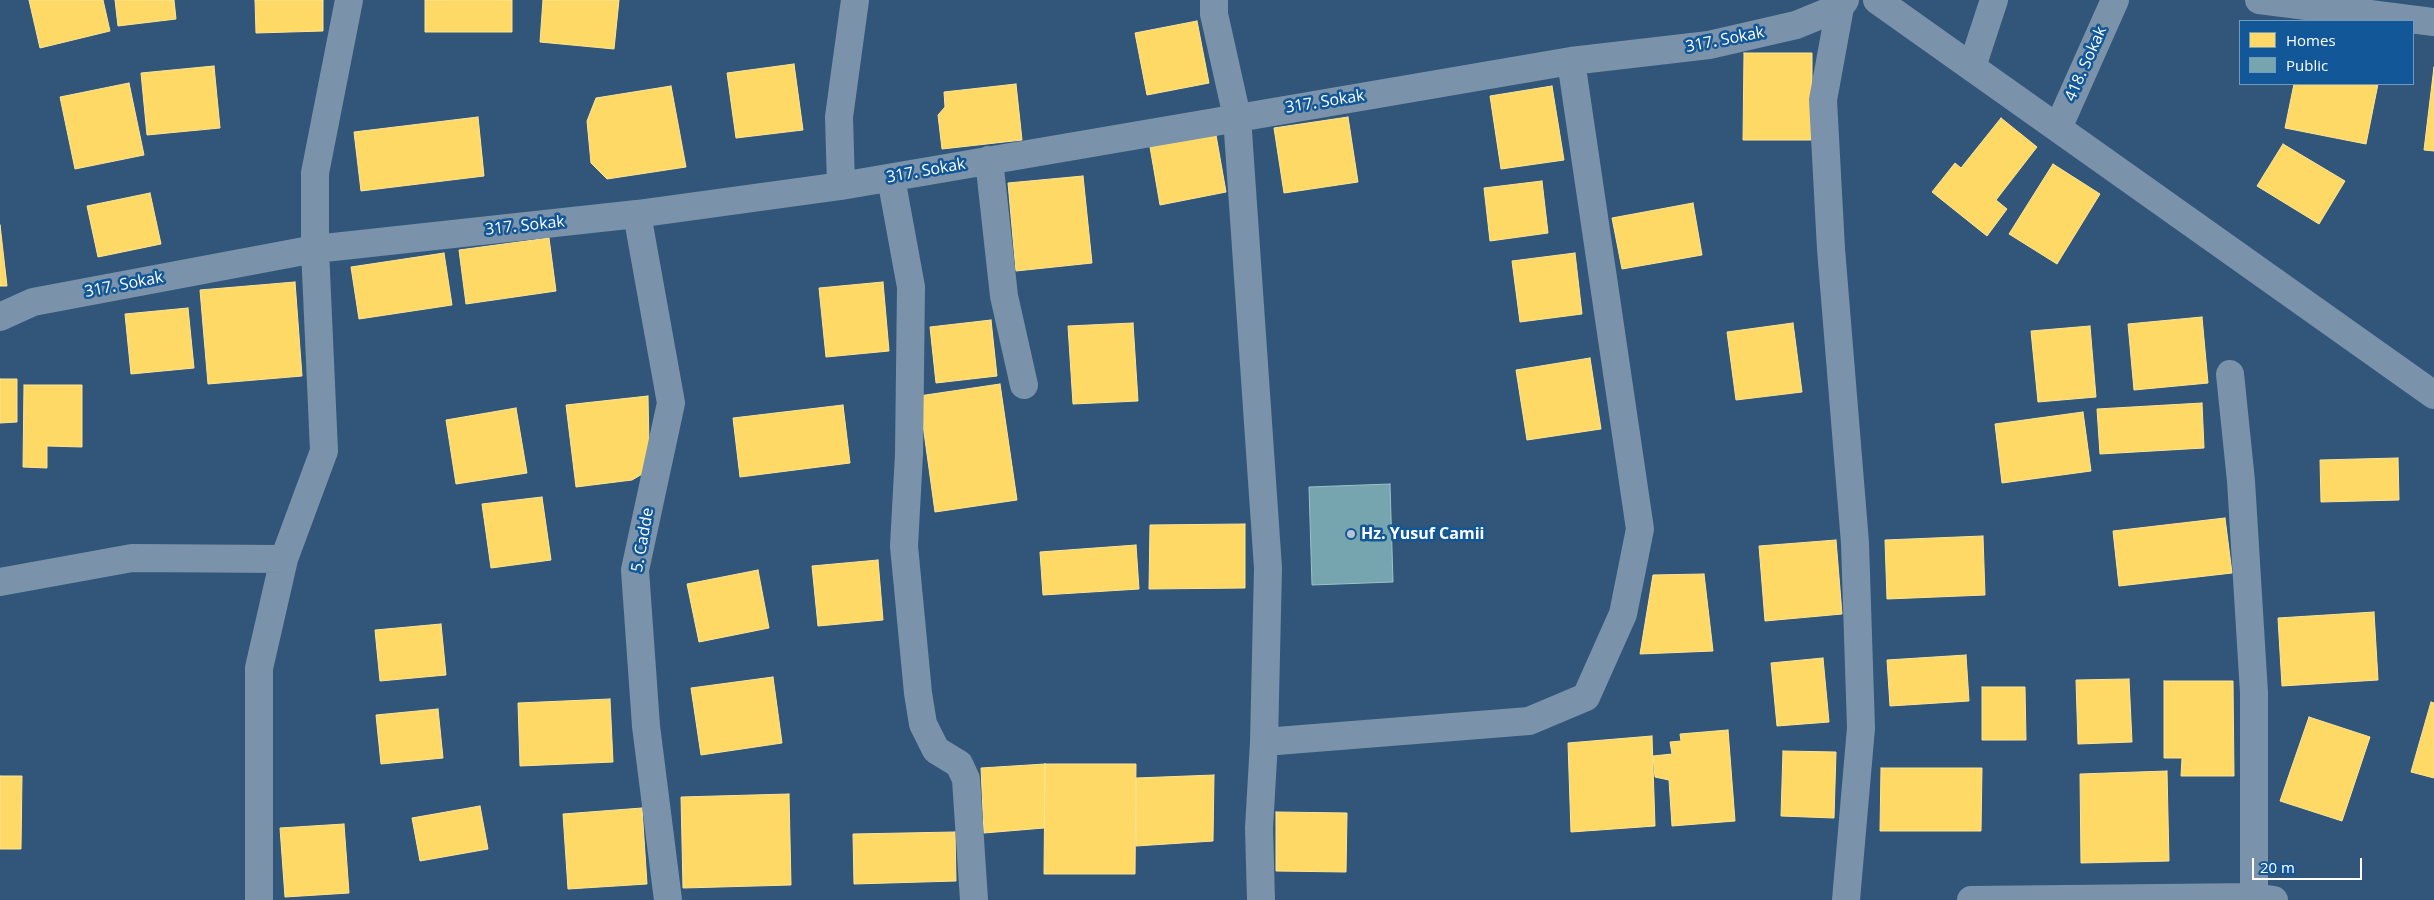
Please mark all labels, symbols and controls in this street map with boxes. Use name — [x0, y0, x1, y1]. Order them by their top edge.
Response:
legend — [2239, 20, 2414, 85]
street label: 317. Sokak — [1684, 23, 1766, 57]
street label: 418. Sokak — [2061, 24, 2111, 104]
text: Homes — [2286, 30, 2336, 50]
text: Public — [2286, 55, 2328, 75]
street label: 317. Sokak — [1284, 86, 1366, 118]
street label: 317. Sokak — [885, 155, 967, 187]
street label: 317. Sokak — [484, 212, 566, 240]
street label: 317. Sokak — [83, 268, 165, 302]
street label: 5. Cadde — [628, 506, 658, 574]
place label: Hz. Yusuf Camii — [1361, 524, 1484, 544]
marker: Hz. Yusuf Camii — [1345, 528, 1357, 540]
scale bar — [2254, 848, 2364, 880]
text: 20 m — [2260, 857, 2295, 877]

